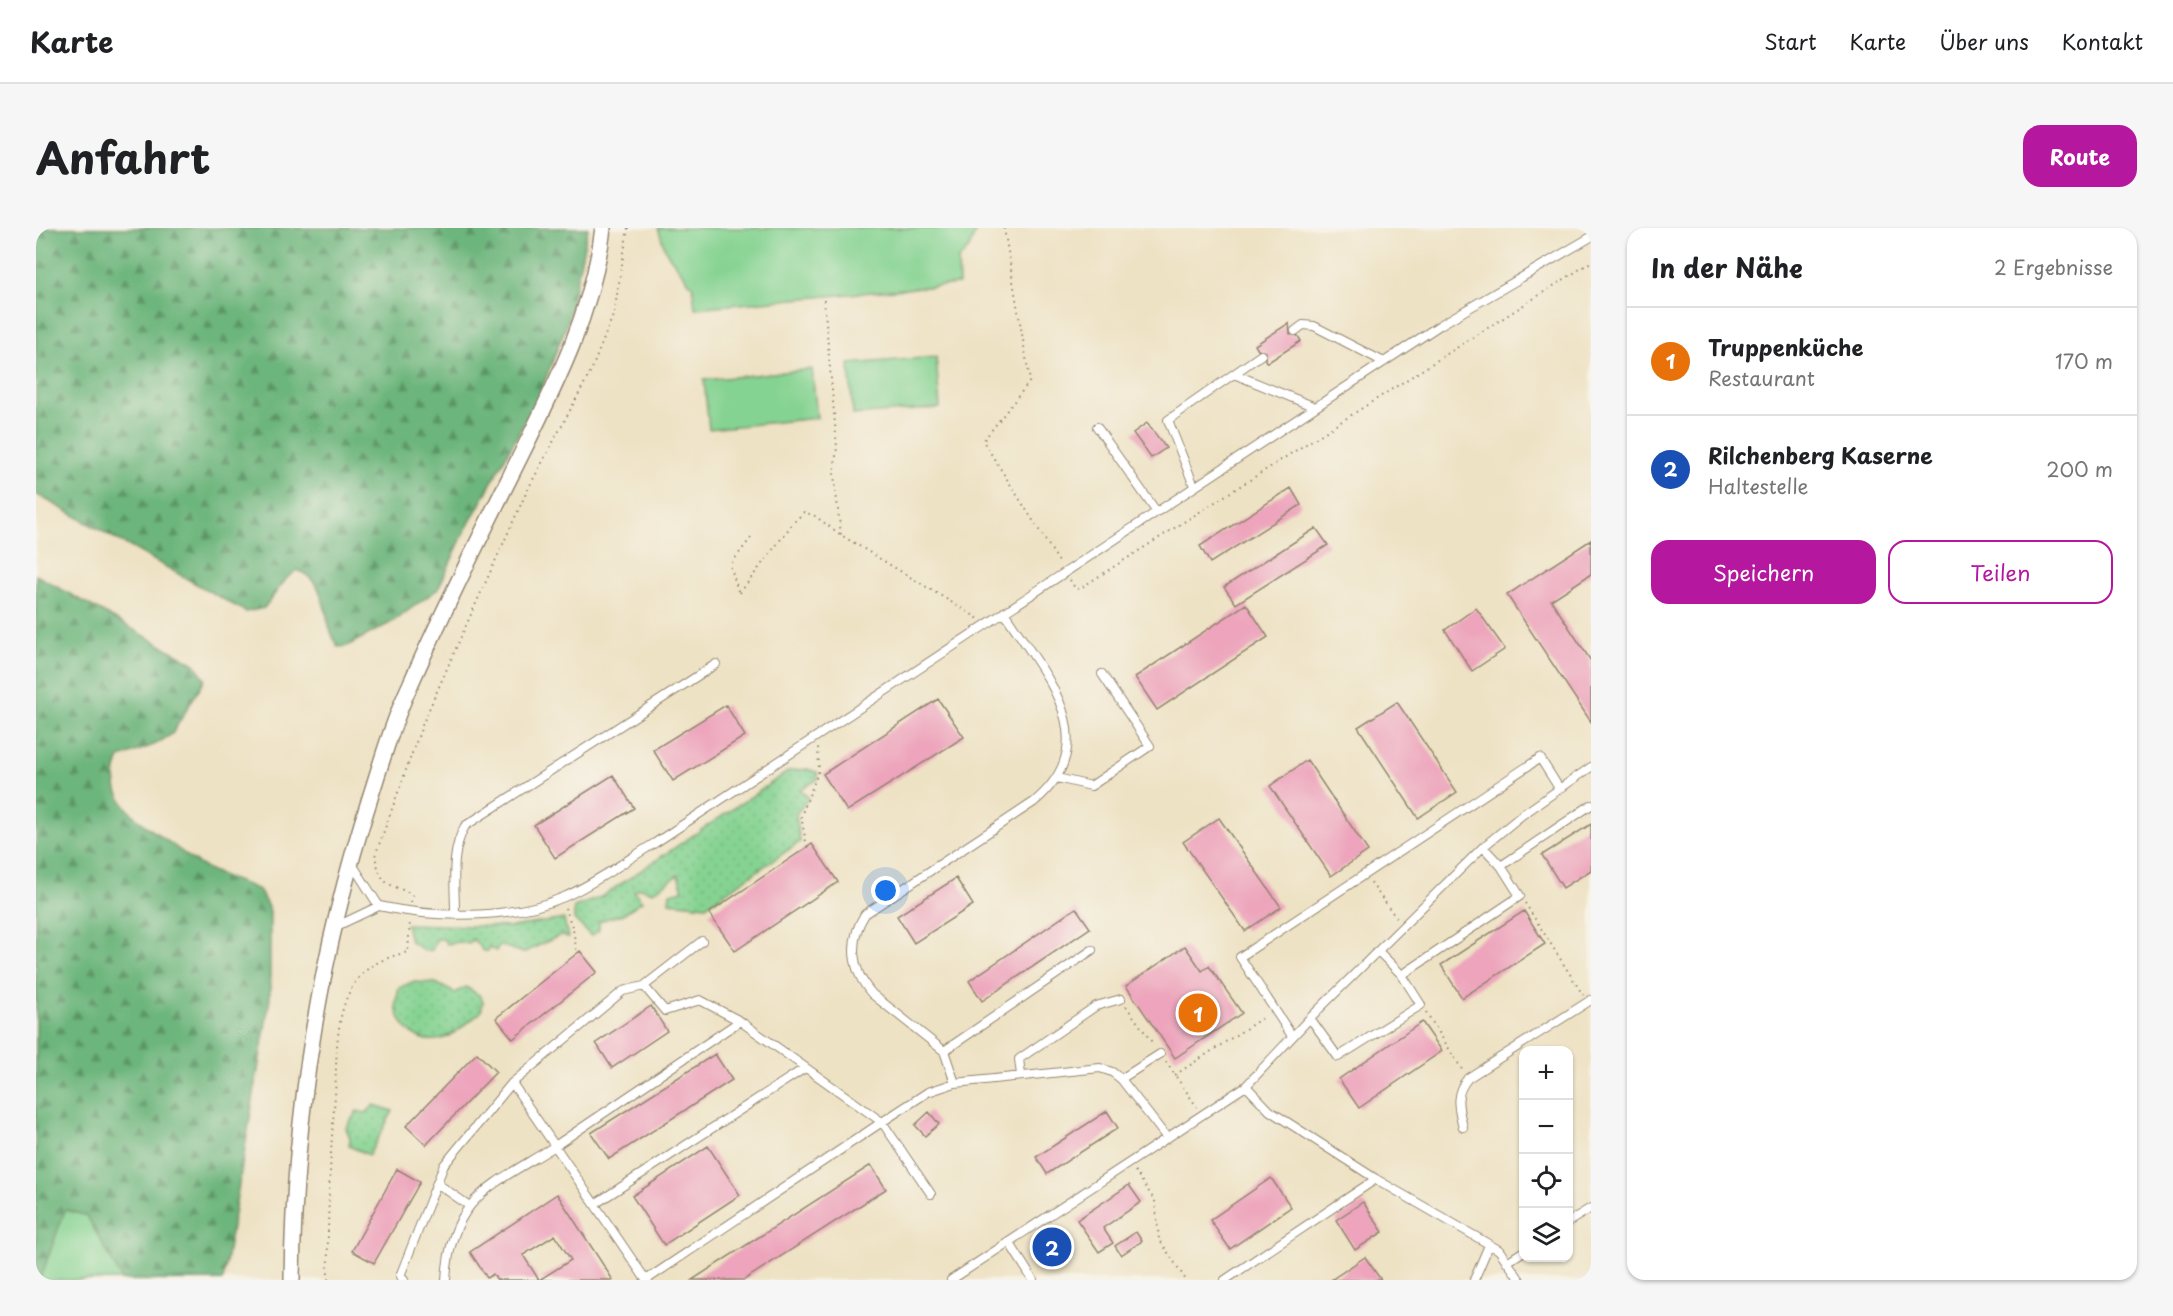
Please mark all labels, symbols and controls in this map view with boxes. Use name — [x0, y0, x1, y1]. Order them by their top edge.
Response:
text: Karte — [30, 20, 113, 63]
text: Start — [1764, 25, 1816, 57]
text: Karte — [1849, 25, 1906, 57]
text: Über uns — [1939, 25, 2029, 57]
text: Kontakt — [2062, 25, 2143, 57]
text: Anfahrt — [36, 125, 210, 188]
button: Route — [2023, 125, 2137, 187]
text: In der Nähe — [1651, 248, 1803, 287]
text: 2 Ergebnisse — [1994, 252, 2113, 282]
text: Truppenküche — [1708, 330, 1863, 363]
text: 1 — [1666, 346, 1675, 376]
text: 170 m — [2055, 346, 2113, 376]
text: Restaurant — [1708, 363, 1815, 393]
text: Rilchenberg Kaserne — [1708, 438, 1933, 471]
text: 2 — [1663, 454, 1678, 484]
text: 200 m — [2046, 454, 2113, 484]
text: Haltestelle — [1708, 471, 1808, 501]
button: Speichern — [1651, 540, 1876, 604]
button: Teilen — [1888, 540, 2113, 604]
your location — [871, 876, 900, 905]
pin: 1 — [1178, 990, 1218, 1036]
map controls — [1519, 1046, 1573, 1262]
button: + — [1519, 1046, 1573, 1100]
button: − — [1519, 1100, 1573, 1154]
button: locate — [1519, 1154, 1573, 1208]
button: layers — [1519, 1208, 1573, 1262]
pin: 2 — [1032, 1224, 1072, 1270]

